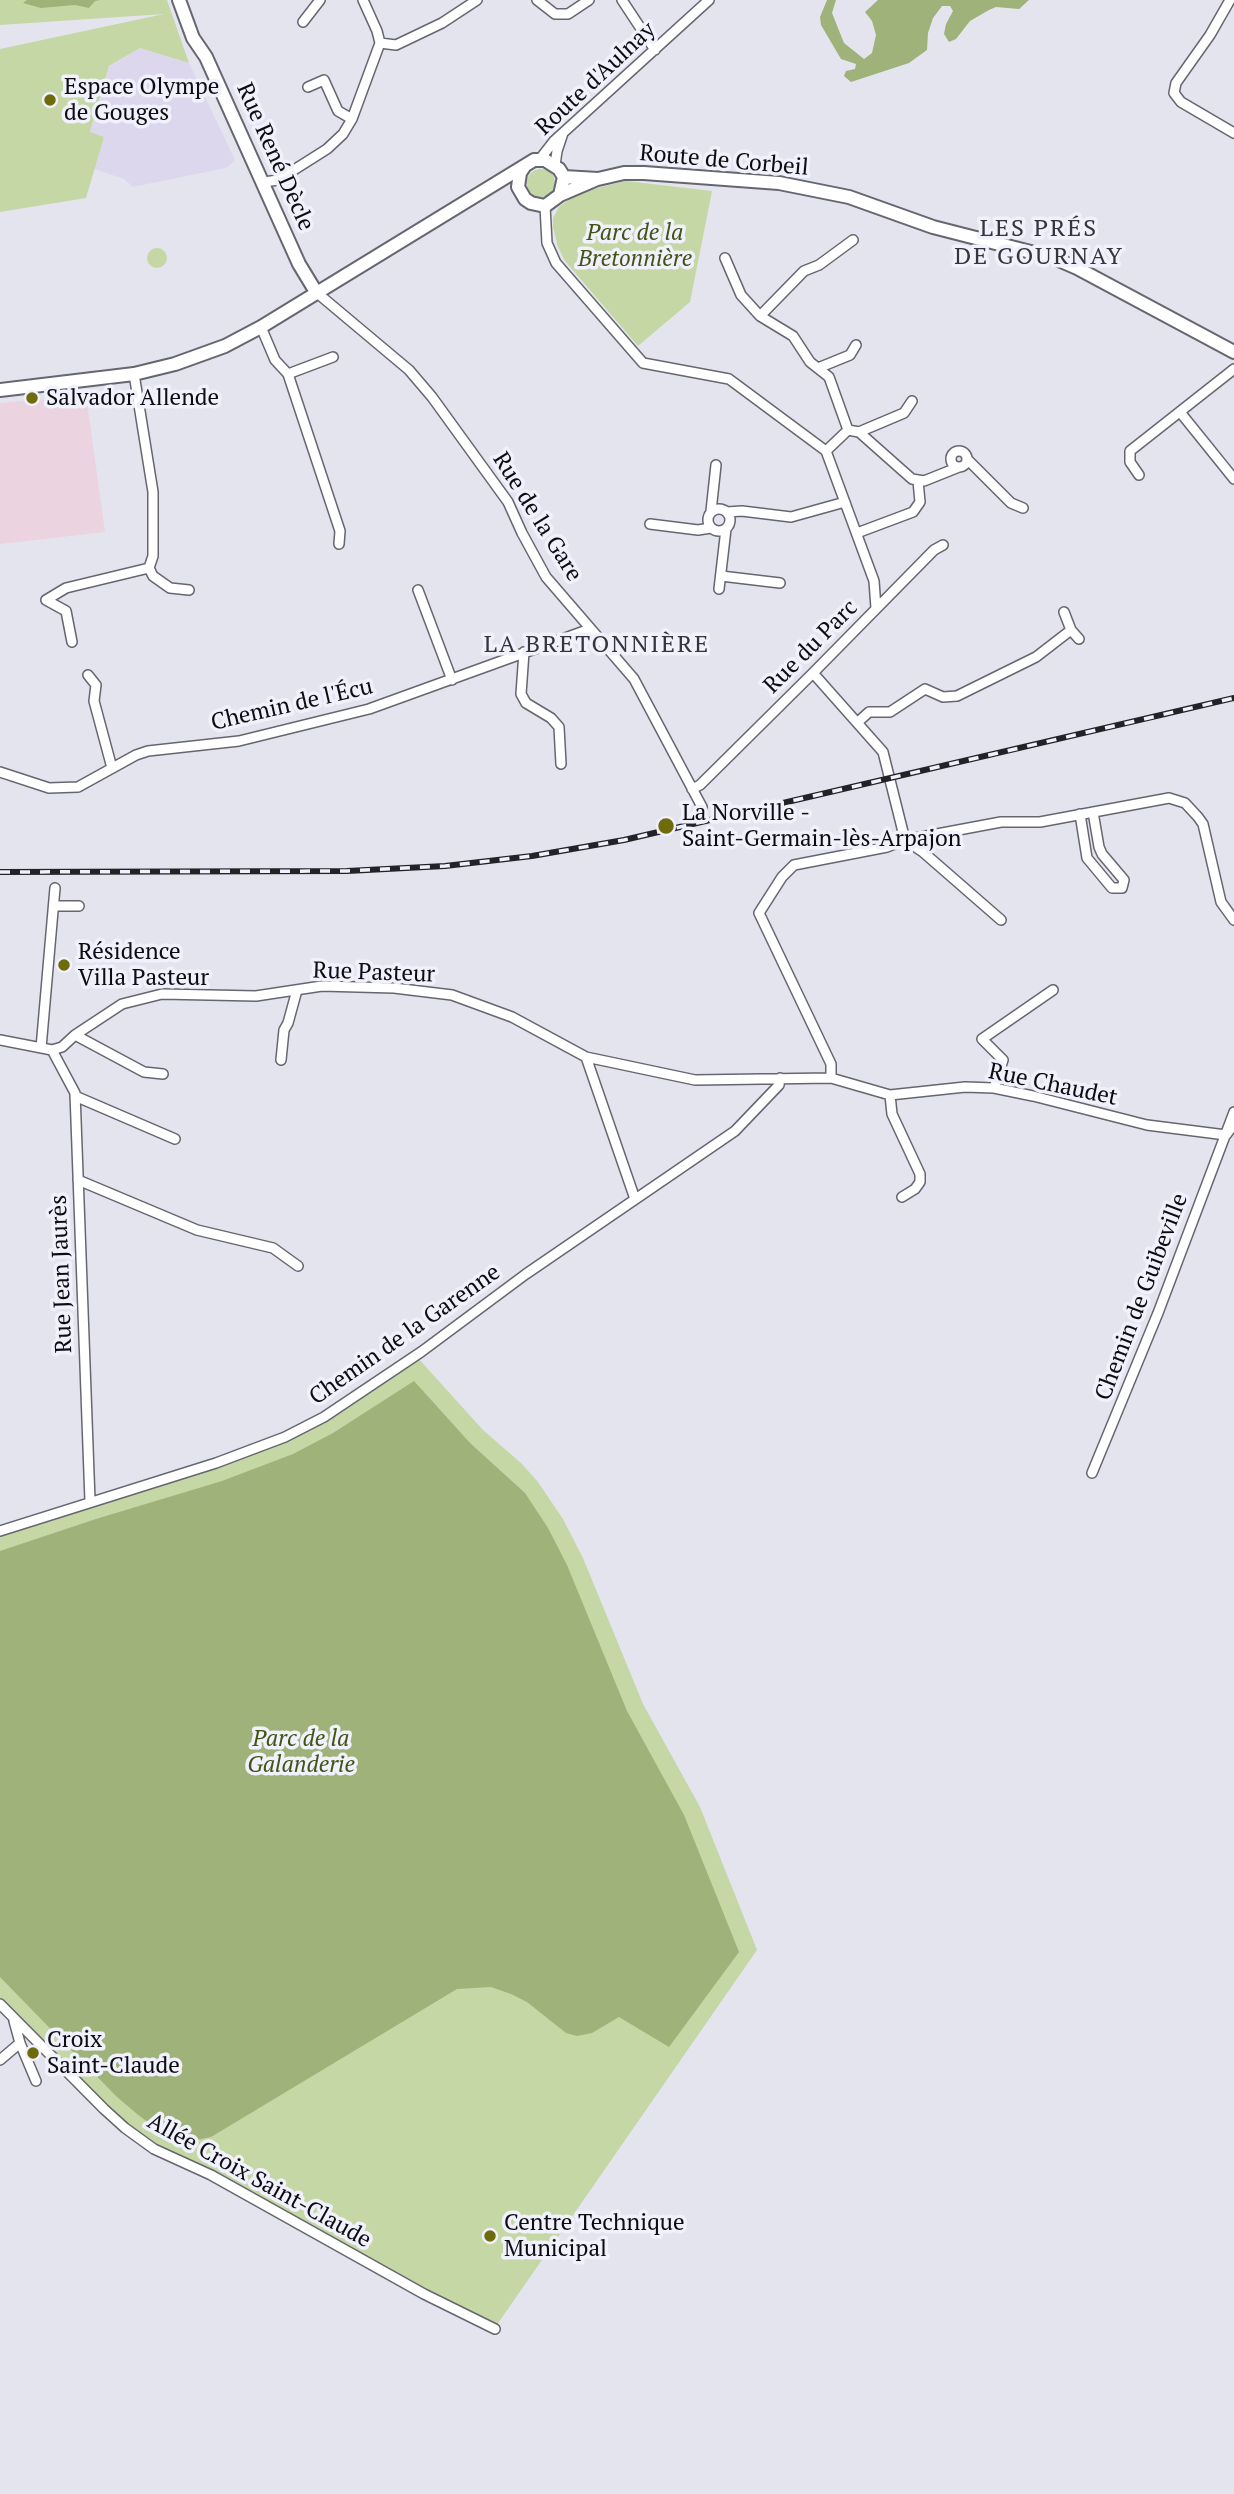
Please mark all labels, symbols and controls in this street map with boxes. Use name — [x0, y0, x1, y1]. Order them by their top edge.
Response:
street label: Route d'Aulnay — [530, 17, 662, 141]
place label: Espace Olympe de Gouges — [64, 73, 219, 127]
street label: Rue René Dècle — [230, 79, 320, 235]
marker: Espace Olympe de Gouges — [42, 92, 58, 108]
street label: Route de Corbeil — [638, 140, 810, 182]
district label: LES PRÉS DE GOURNAY — [955, 215, 1123, 271]
park label: Parc de la Bretonnière — [578, 219, 692, 273]
place label: Salvador Allende — [46, 384, 219, 412]
marker: Salvador Allende — [24, 390, 40, 406]
street label: Rue de la Gare — [486, 447, 588, 587]
street label: Rue du Parc — [758, 594, 864, 700]
district label: LA BRETONNIÈRE — [486, 631, 708, 659]
street label: Chemin de l'Écu — [208, 673, 376, 737]
place label: La Norville - Saint-Germain-lès-Arpajon — [682, 799, 961, 853]
marker: La Norville - Saint-Germain-lès-Arpajon — [656, 816, 676, 836]
place label: Résidence Villa Pasteur — [78, 938, 209, 992]
marker: Résidence Villa Pasteur — [56, 957, 72, 973]
street label: Rue Pasteur — [312, 957, 436, 989]
street label: Rue Chaudet — [986, 1058, 1120, 1112]
street label: Chemin de Guibeville — [1090, 1190, 1194, 1404]
street label: Rue Jean Jaurès — [45, 1194, 79, 1354]
street label: Chemin de la Garenne — [304, 1259, 506, 1411]
park label: Parc de la Galanderie — [247, 1725, 355, 1779]
place label: Croix Saint-Claude — [47, 2026, 180, 2080]
marker: Croix Saint-Claude — [25, 2045, 41, 2061]
street label: Allée Croix Saint-Claude — [142, 2108, 376, 2254]
place label: Centre Technique Municipal — [504, 2209, 685, 2263]
marker: Centre Technique Municipal — [482, 2228, 498, 2244]

